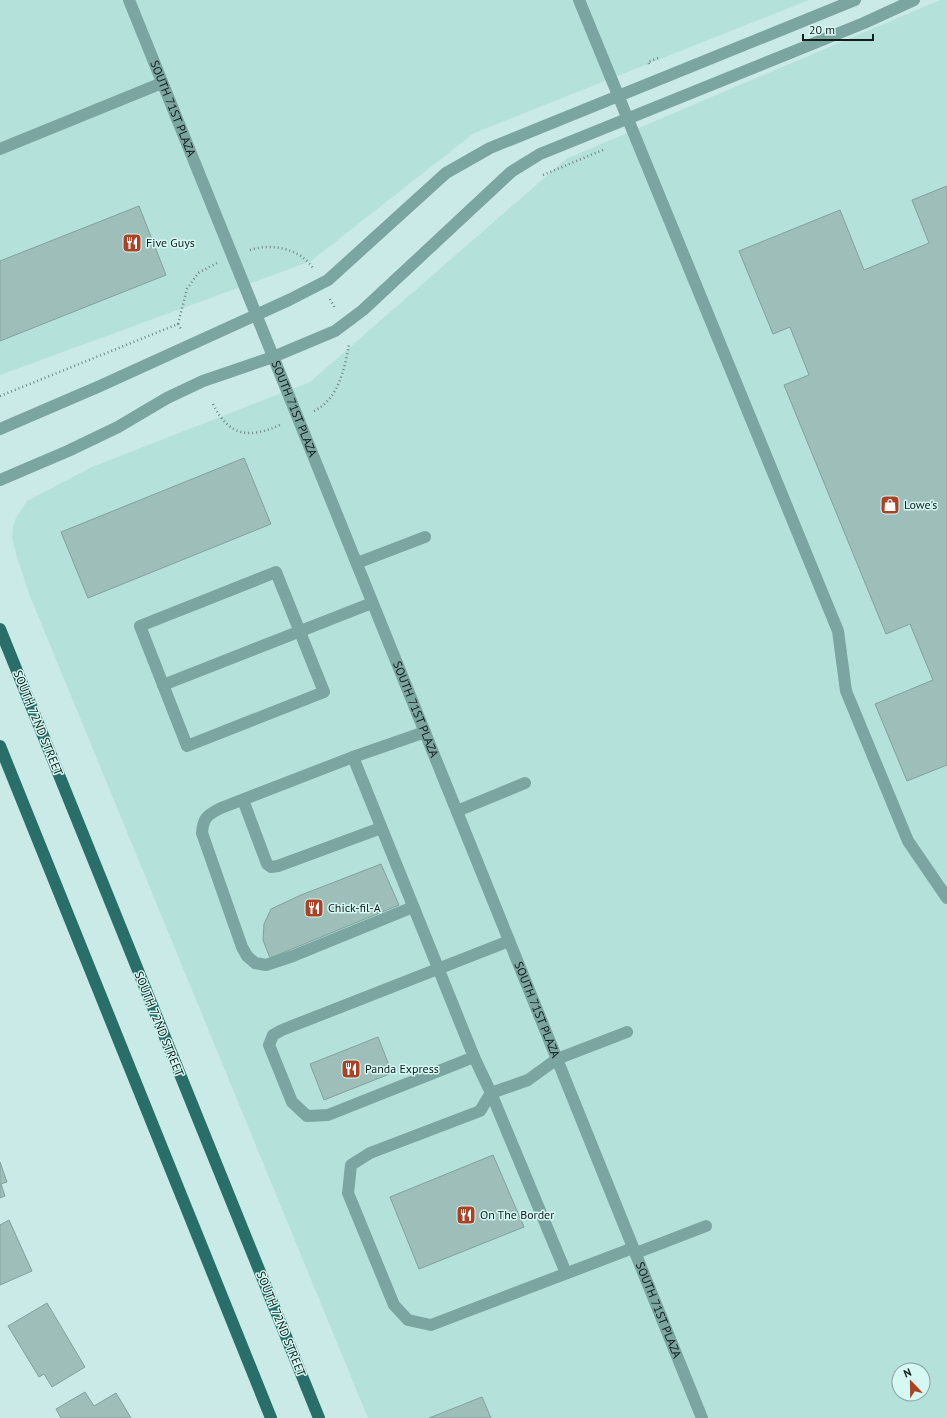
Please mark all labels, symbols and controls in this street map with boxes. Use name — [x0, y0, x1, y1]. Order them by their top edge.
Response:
scale bar — [803, 16, 873, 42]
text: 20 m — [809, 22, 835, 37]
street label: SOUTH 71ST PLAZA — [147, 58, 199, 159]
restaurant icon: Five Guys — [121, 232, 143, 254]
place label: Five Guys — [146, 235, 195, 250]
street label: SOUTH 71ST PLAZA — [269, 358, 321, 459]
shop icon: Lowe's — [879, 494, 901, 516]
place label: Lowe's — [904, 497, 937, 512]
street label: SOUTH 71ST PLAZA — [390, 659, 442, 759]
street label: SOUTH 72ND STREET — [10, 668, 67, 778]
restaurant icon: Chick-fil-A — [303, 897, 325, 919]
place label: Chick-fil-A — [328, 900, 381, 915]
street label: SOUTH 71ST PLAZA — [511, 959, 564, 1060]
street label: SOUTH 72ND STREET — [131, 969, 188, 1079]
restaurant icon: Panda Express — [340, 1058, 362, 1080]
place label: Panda Express — [365, 1061, 439, 1076]
restaurant icon: On The Border — [455, 1204, 477, 1226]
place label: On The Border — [480, 1207, 554, 1222]
street label: SOUTH 71ST PLAZA — [633, 1260, 685, 1360]
street label: SOUTH 72ND STREET — [253, 1269, 310, 1379]
north arrow — [891, 1362, 931, 1402]
text: N — [901, 1365, 913, 1381]

